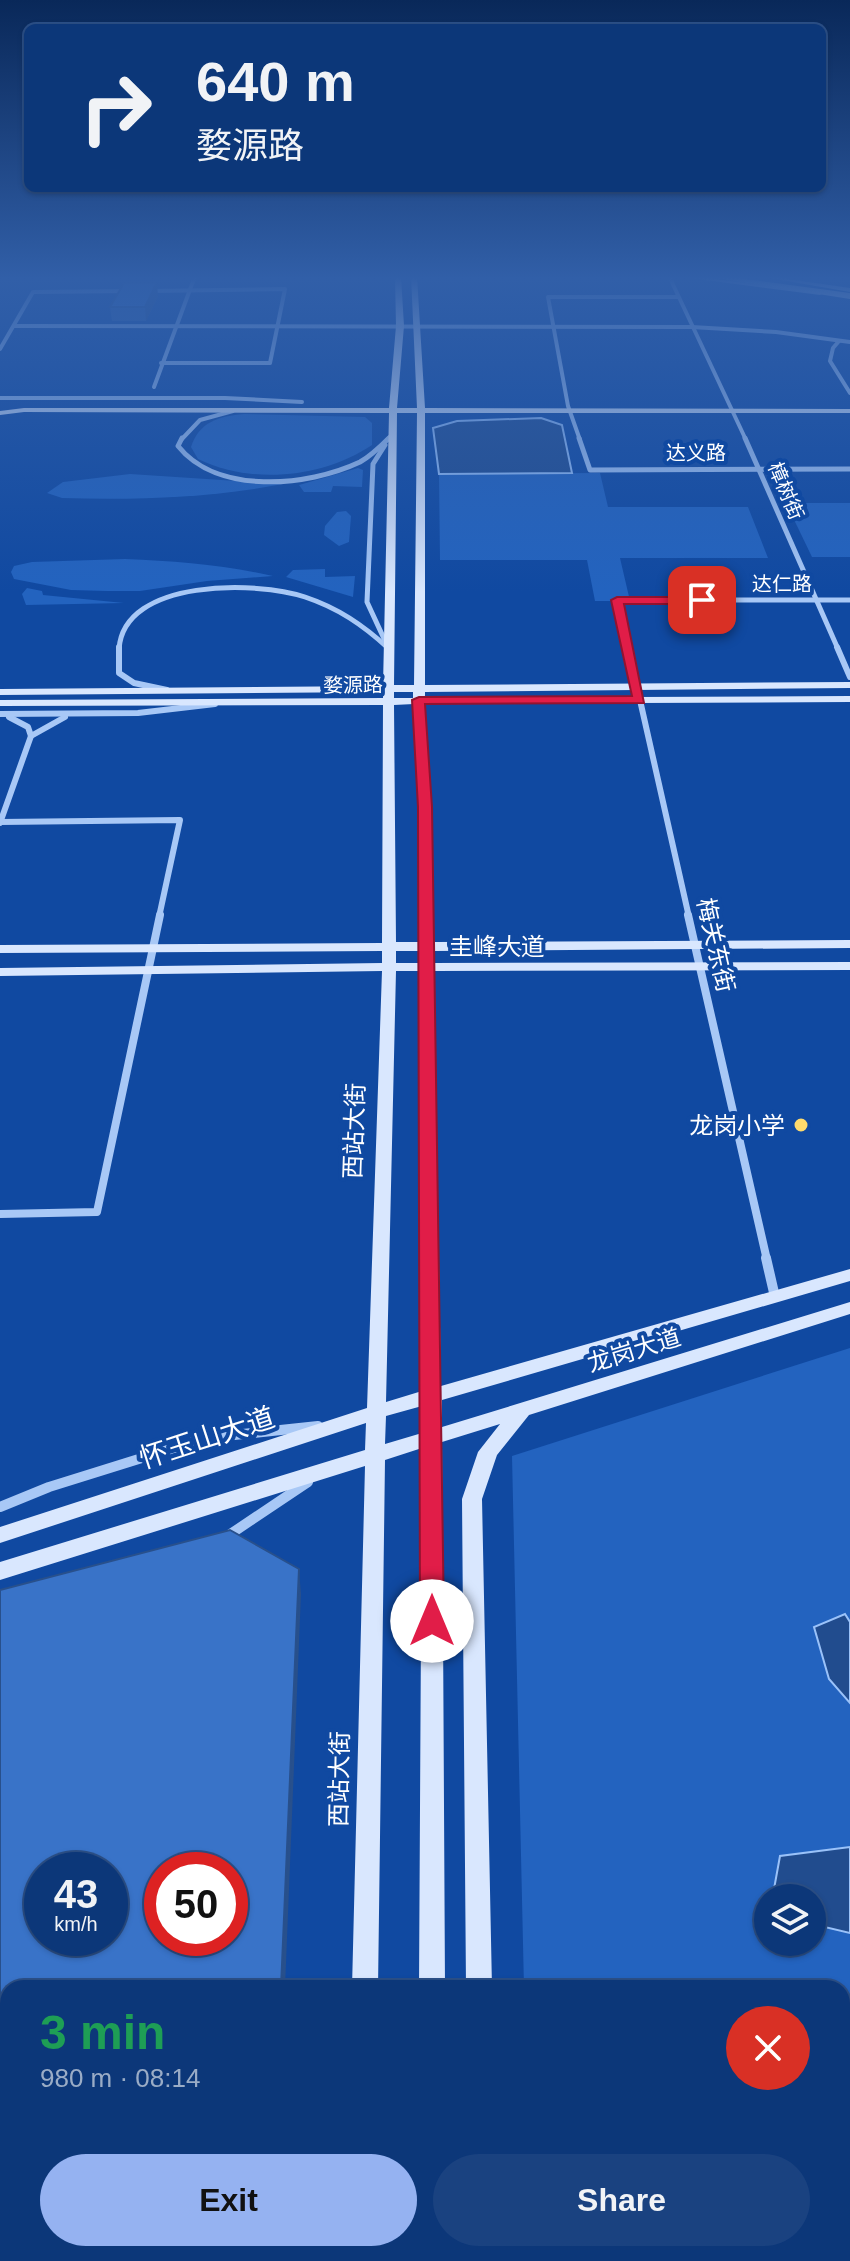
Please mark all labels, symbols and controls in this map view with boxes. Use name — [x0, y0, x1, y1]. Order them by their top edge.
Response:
text: 640 m — [196, 50, 355, 113]
icon: right — [64, 56, 168, 160]
text: 婺源路 — [196, 125, 304, 166]
street label: 达义路 — [666, 442, 726, 464]
street label: 樟树街 — [764, 459, 808, 523]
pin — [668, 566, 736, 634]
street label: 达仁路 — [752, 573, 812, 595]
icon: arrive — [680, 578, 724, 622]
street label: 婺源路 — [323, 673, 383, 697]
street label: 梅关东街 — [692, 895, 740, 995]
street label: 圭峰大道 — [449, 933, 545, 960]
street label: 西站大街 — [339, 1083, 369, 1179]
place label: 龙岗小学 — [689, 1112, 785, 1139]
marker: 龙岗小学 — [792, 1116, 810, 1134]
street label: 龙岗大道 — [584, 1323, 684, 1377]
street label: 怀玉山大道 — [136, 1402, 278, 1474]
position arrow — [390, 1579, 474, 1663]
street label: 西站大街 — [325, 1731, 353, 1827]
speed limit sign: 50 — [144, 1852, 248, 1956]
text: 43 — [54, 1872, 98, 1916]
map controls — [754, 1884, 826, 1956]
button: layers — [754, 1884, 826, 1956]
text: km/h — [54, 1913, 98, 1935]
text: 3 min — [40, 2006, 165, 2059]
button: close — [726, 2006, 810, 2090]
text: 980 m · 08:14 — [40, 2063, 200, 2093]
button: Exit — [40, 2154, 417, 2246]
button: Share — [433, 2154, 810, 2246]

